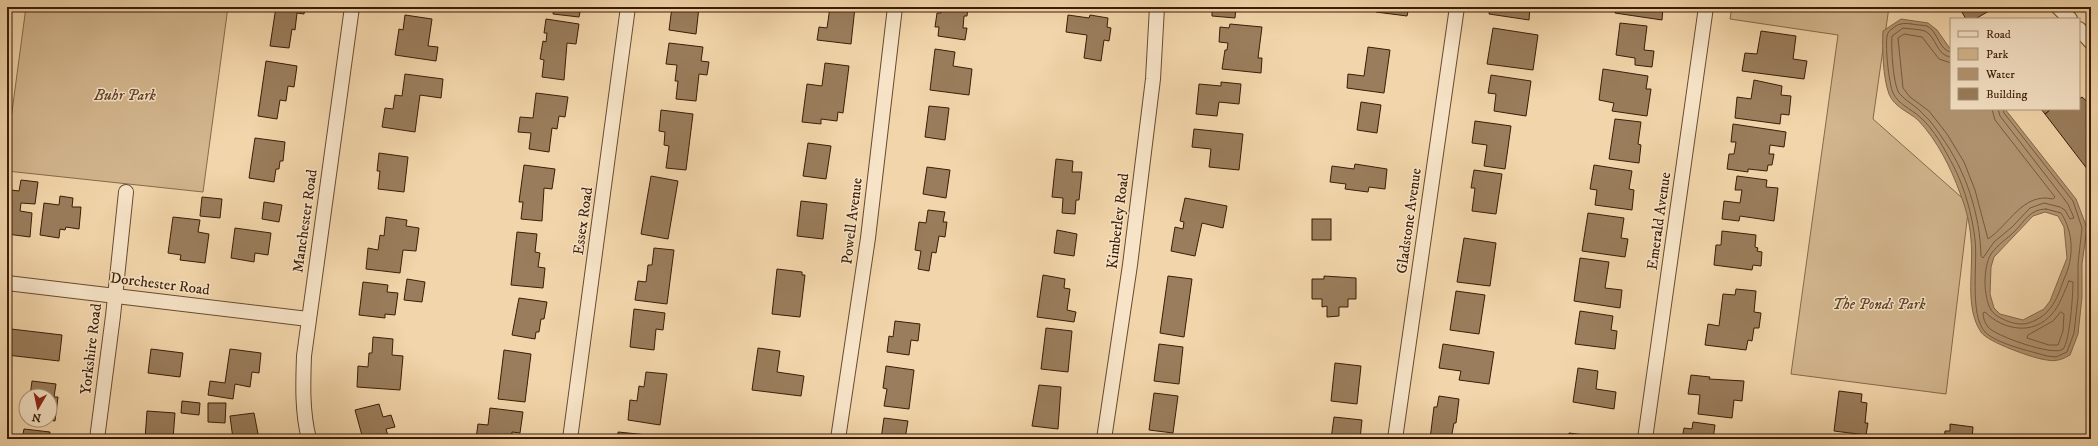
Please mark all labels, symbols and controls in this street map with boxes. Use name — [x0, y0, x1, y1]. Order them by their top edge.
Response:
legend — [1950, 18, 2080, 110]
text: Road — [1986, 27, 2011, 42]
text: Park — [1986, 47, 2008, 62]
text: Water — [1985, 67, 2015, 82]
park label: Buhr Park — [93, 86, 157, 105]
text: Building — [1986, 87, 2027, 102]
street label: Gladstone Avenue — [1392, 167, 1426, 275]
street label: Manchester Road — [288, 168, 322, 274]
street label: Kimberley Road — [1103, 171, 1133, 270]
street label: Emerald Avenue — [1643, 171, 1675, 271]
street label: Powell Avenue — [837, 177, 867, 265]
street label: Essex Road — [569, 185, 597, 256]
street label: Dorchester Road — [109, 268, 211, 300]
park label: The Ponds Park — [1833, 295, 1926, 314]
street label: Yorkshire Road — [76, 302, 106, 396]
north arrow — [18, 388, 58, 428]
text: N — [31, 409, 42, 425]

